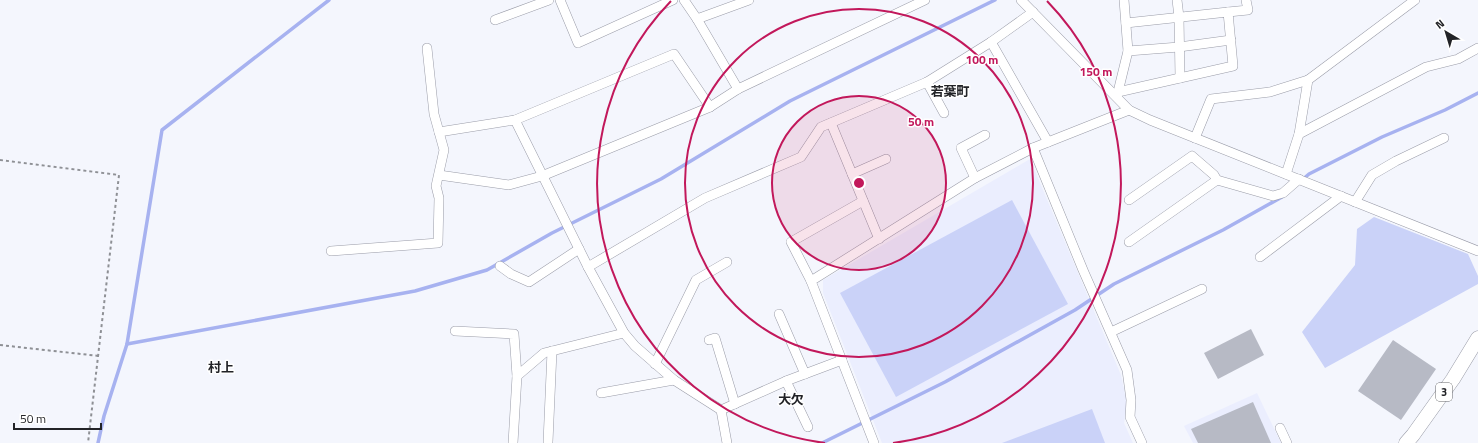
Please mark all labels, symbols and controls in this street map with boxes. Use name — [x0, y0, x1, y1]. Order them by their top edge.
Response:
north arrow — [1426, 12, 1466, 52]
text: N — [1432, 15, 1448, 33]
text: 100 m — [966, 50, 998, 69]
text: 150 m — [1080, 62, 1112, 81]
district label: 若葉町 — [930, 81, 970, 101]
text: 50 m — [908, 112, 934, 131]
centre of rings — [852, 176, 866, 190]
district label: 村上 — [208, 357, 234, 377]
road number: 3 — [1436, 383, 1452, 401]
district label: 大欠 — [778, 389, 804, 409]
scale bar — [14, 405, 101, 431]
text: 50 m — [20, 409, 46, 428]

